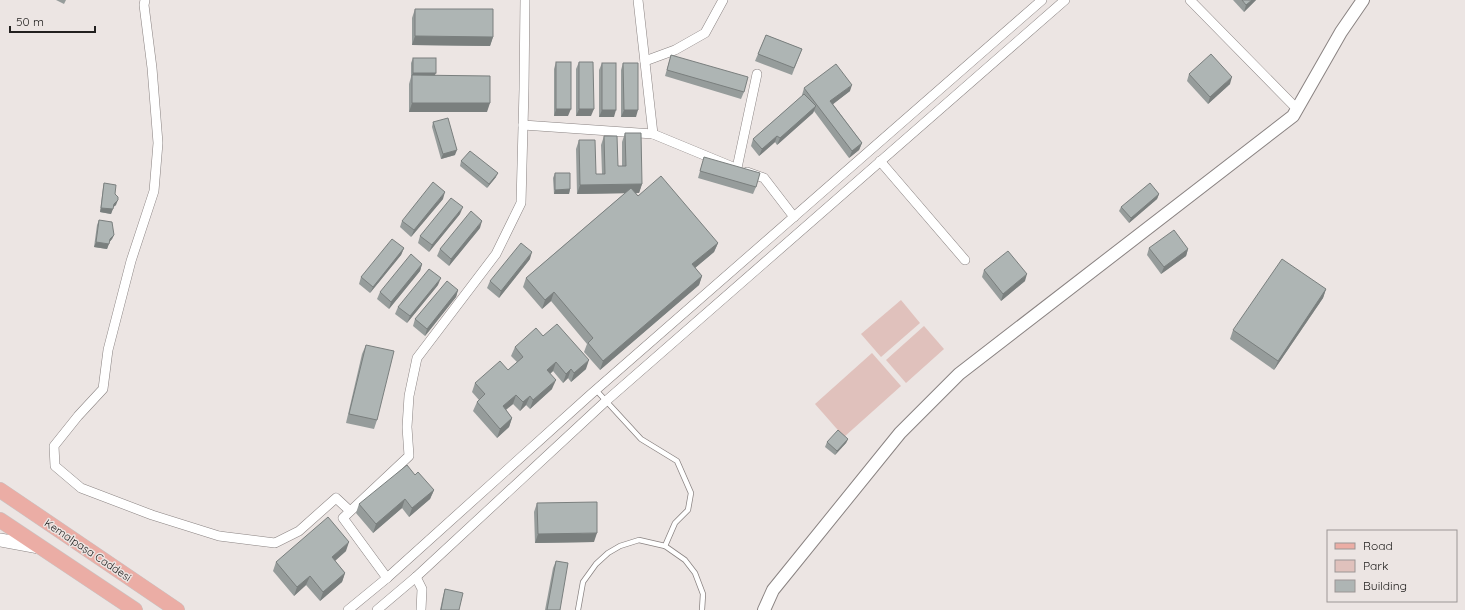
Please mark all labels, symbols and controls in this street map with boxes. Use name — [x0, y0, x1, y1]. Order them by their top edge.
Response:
scale bar — [10, 8, 95, 34]
text: 50 m — [16, 14, 44, 29]
street label: Kemalpaşa Caddesi — [42, 516, 134, 584]
legend — [1327, 530, 1457, 602]
text: Road — [1363, 538, 1393, 553]
text: Park — [1363, 558, 1388, 573]
text: Building — [1363, 578, 1407, 593]

